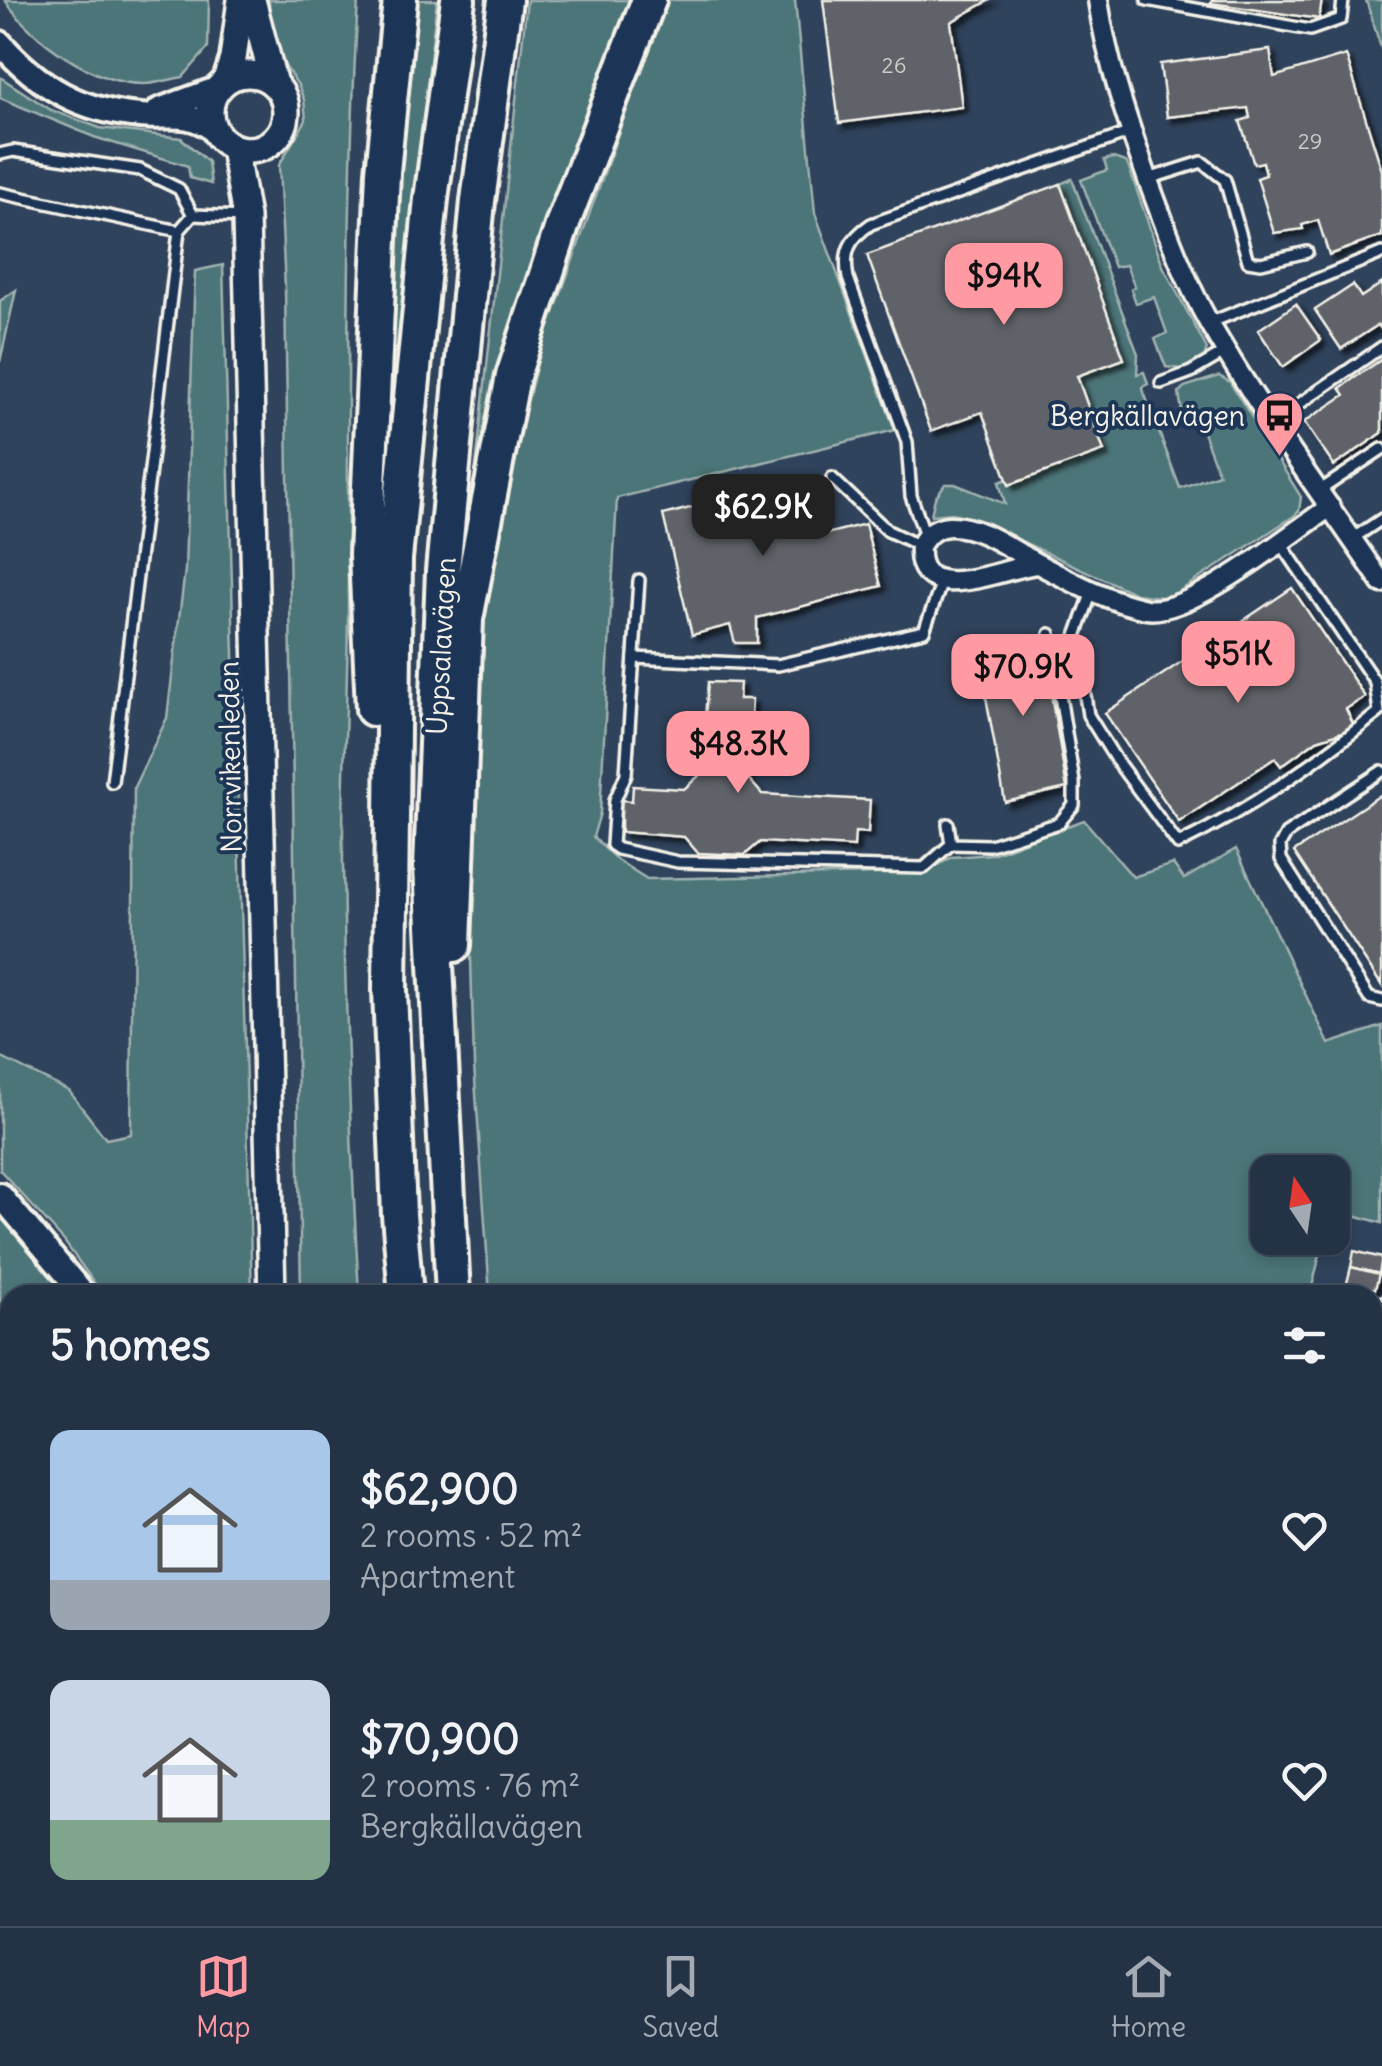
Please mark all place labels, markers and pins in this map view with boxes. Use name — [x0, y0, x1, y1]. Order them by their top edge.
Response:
pin: $94K — [945, 243, 1063, 328]
bus stop icon: Bergkällavägen — [1254, 390, 1306, 458]
place label: Bergkällavägen — [1050, 398, 1245, 434]
pin: $62.9K — [682, 474, 844, 559]
pin: $51K — [1179, 621, 1297, 706]
pin: $70.9K — [942, 634, 1104, 719]
pin: $48.3K — [657, 711, 819, 796]

